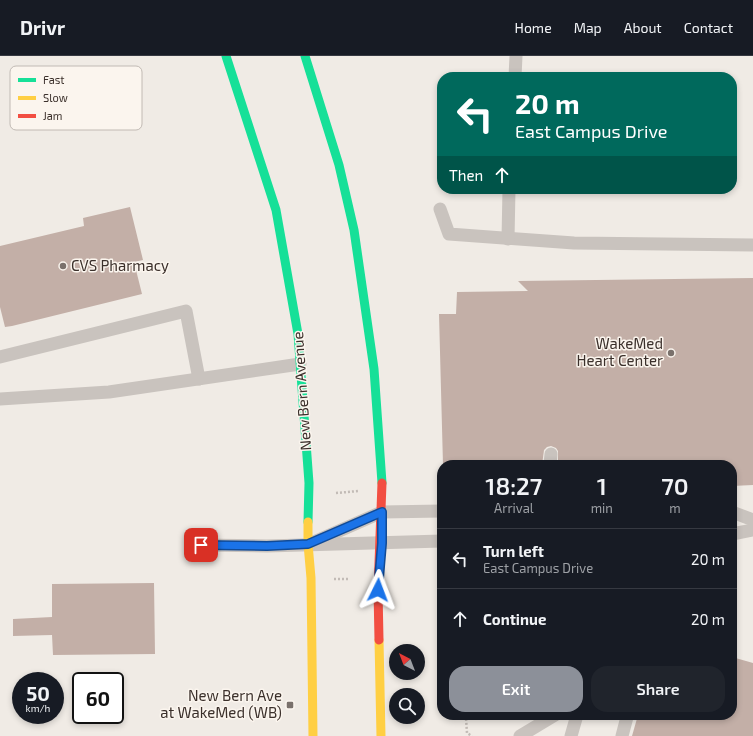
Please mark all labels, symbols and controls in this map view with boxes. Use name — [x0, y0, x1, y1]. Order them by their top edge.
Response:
text: Drivr — [20, 16, 65, 39]
text: Home — [515, 19, 552, 36]
text: Map — [574, 19, 602, 36]
text: About — [624, 19, 662, 36]
text: Contact — [684, 19, 733, 36]
legend — [10, 66, 142, 130]
text: Fast — [43, 73, 65, 86]
text: 20 m — [515, 86, 580, 120]
icon: left — [449, 88, 501, 140]
text: Slow — [43, 91, 68, 104]
text: Jam — [43, 109, 62, 122]
text: East Campus Drive — [515, 120, 667, 142]
icon: ahead — [491, 164, 513, 186]
text: Then — [449, 166, 483, 184]
place label: CVS Pharmacy — [71, 256, 169, 274]
marker: CVS Pharmacy — [58, 261, 68, 271]
street label: New Bern Avenue — [288, 331, 314, 451]
place label: WakeMed Heart Center — [577, 334, 663, 369]
marker: WakeMed Heart Center — [666, 348, 676, 358]
text: 18:27 — [485, 471, 542, 500]
text: 1 — [597, 471, 607, 500]
text: 70 — [661, 471, 689, 500]
text: Arrival — [494, 500, 534, 516]
text: min — [591, 500, 613, 516]
text: m — [669, 500, 681, 516]
pin — [184, 528, 218, 562]
icon: arrive — [190, 534, 212, 556]
text: Turn left — [483, 542, 544, 560]
icon: left — [449, 548, 471, 570]
text: 20 m — [691, 550, 725, 568]
text: East Campus Drive — [483, 560, 593, 576]
position arrow — [357, 569, 399, 611]
icon: ahead — [449, 608, 471, 630]
text: Continue — [483, 610, 546, 628]
text: 20 m — [691, 610, 725, 628]
north arrow — [389, 644, 425, 680]
map controls — [389, 644, 425, 724]
button: Exit — [449, 666, 583, 712]
button: Share — [591, 666, 725, 712]
speed limit sign: 60 — [72, 672, 124, 724]
text: 50 — [26, 681, 50, 705]
place label: New Bern Ave at WakeMed (WB) — [160, 686, 282, 721]
button: search — [389, 688, 425, 724]
marker: New Bern Ave at WakeMed (WB) — [285, 700, 295, 710]
text: km/h — [26, 702, 50, 714]

